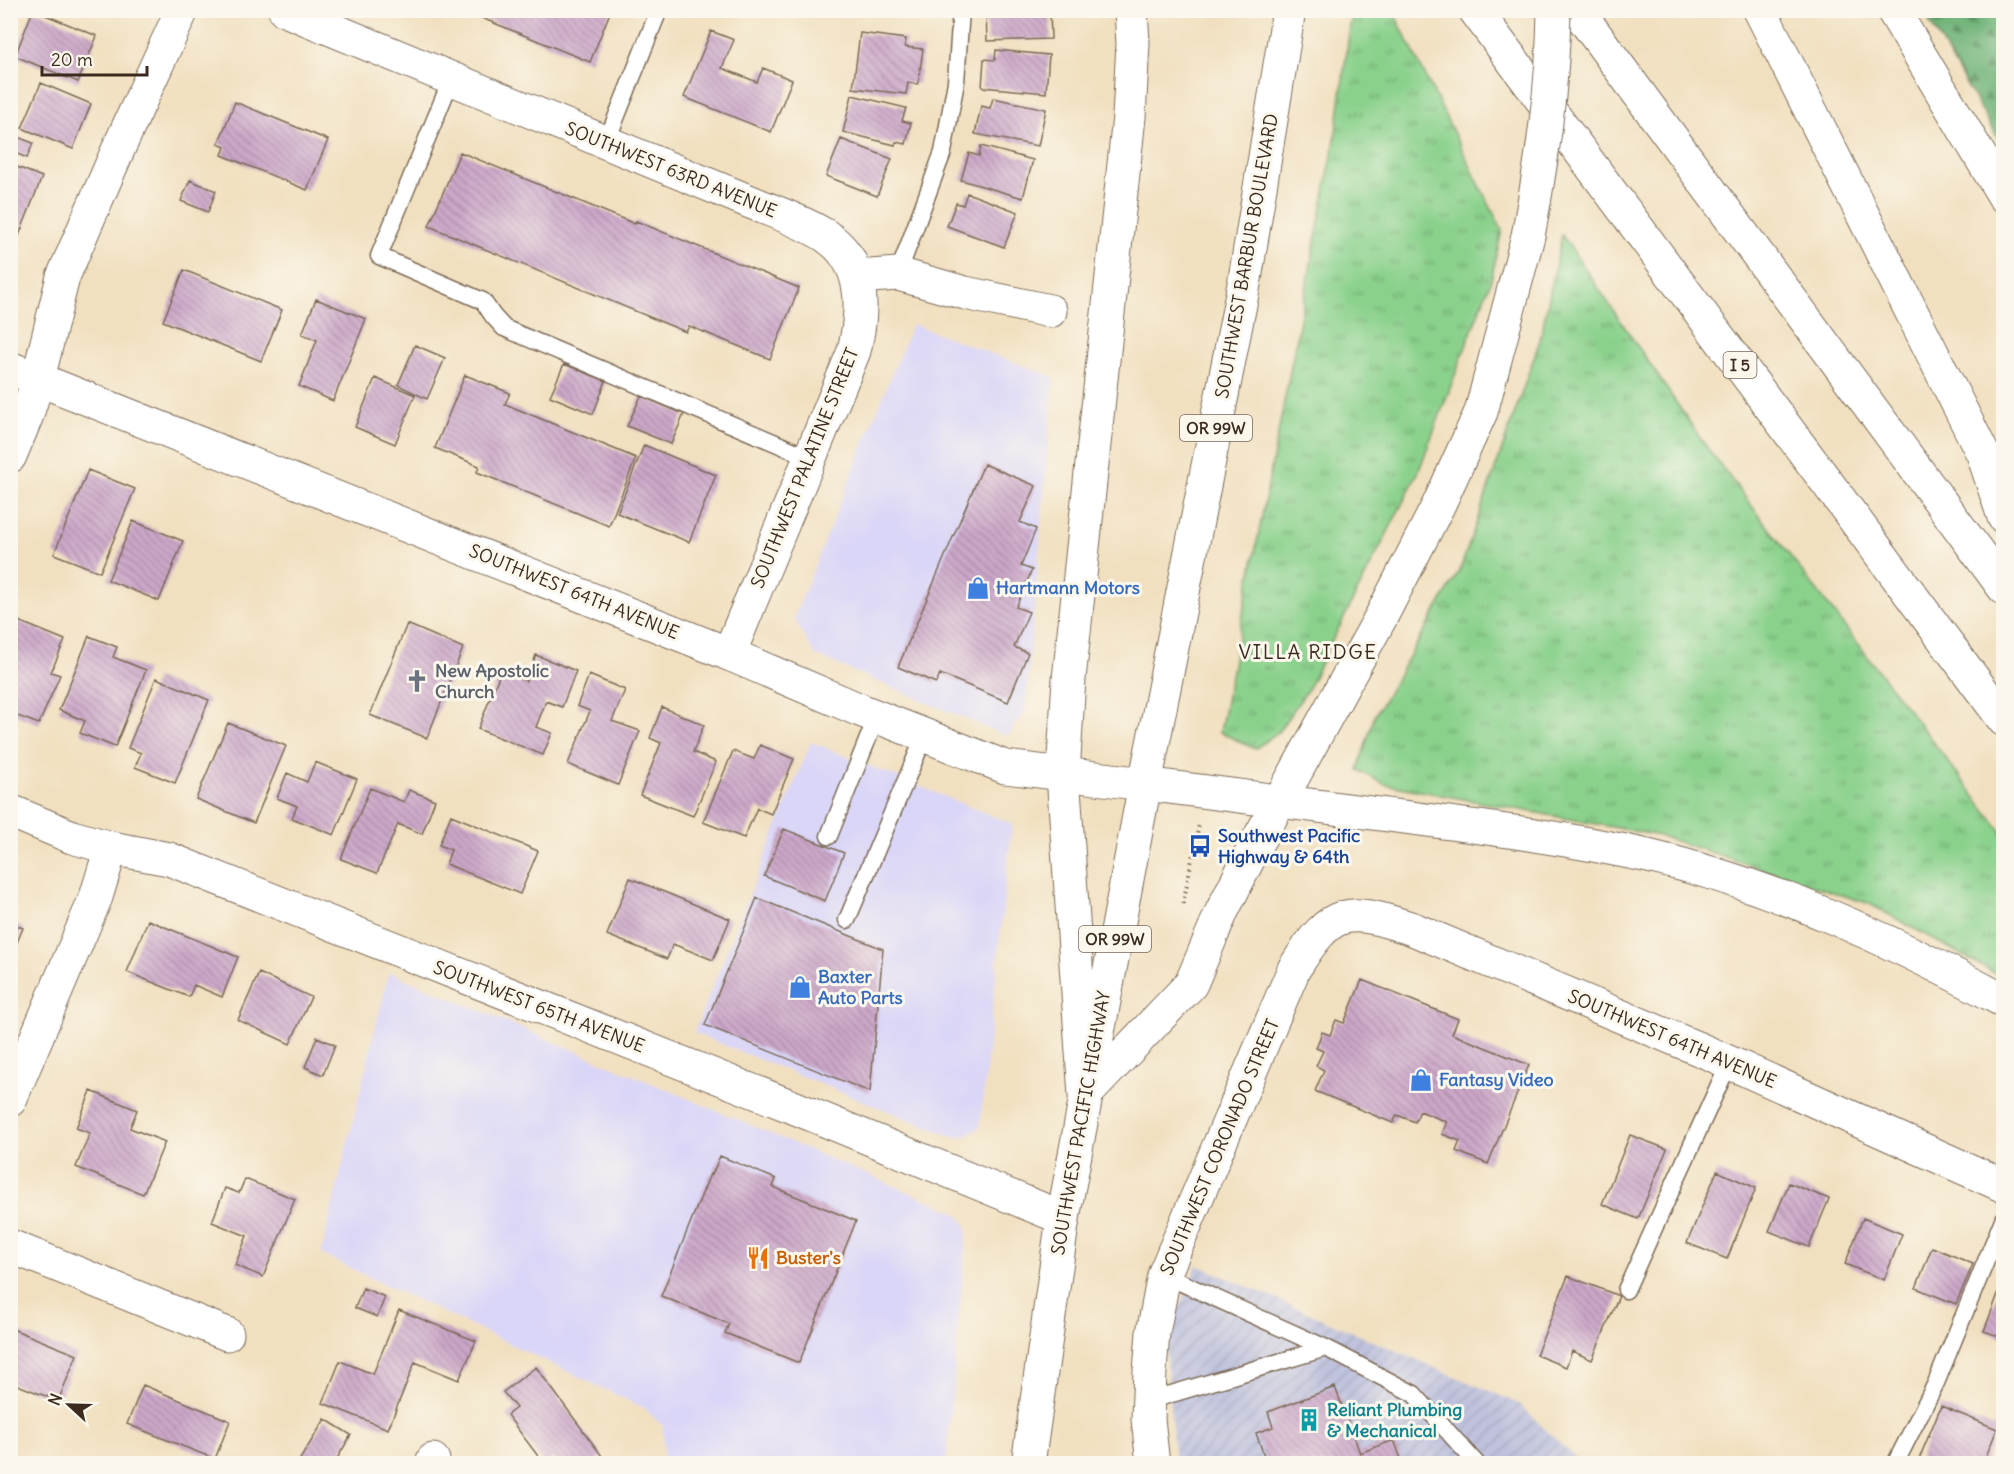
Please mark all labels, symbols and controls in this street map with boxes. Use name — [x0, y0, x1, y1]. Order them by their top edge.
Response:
scale bar — [42, 39, 147, 77]
text: 20 m — [51, 48, 93, 71]
street label: SOUTHWEST BARBUR BOULEVARD — [1210, 112, 1283, 400]
street label: SOUTHWEST 63RD AVENUE — [562, 116, 780, 223]
street label: SOUTHWEST PALATINE STREET — [746, 344, 863, 591]
road number: I 5 — [1724, 352, 1756, 378]
road number: OR 99W — [1180, 415, 1252, 441]
street label: SOUTHWEST 64TH AVENUE — [466, 539, 683, 644]
shop icon: Hartmann Motors — [965, 575, 991, 601]
place label: Hartmann Motors — [996, 576, 1140, 599]
district label: VILLA RIDGE — [1239, 639, 1377, 664]
place label: New Apostolic Church — [435, 659, 549, 703]
church icon: New Apostolic Church — [404, 668, 430, 694]
place label: Southwest Pacific Highway & 64th — [1218, 824, 1360, 868]
bus stop icon: Southwest Pacific Highway & 64th — [1187, 833, 1213, 859]
road number: OR 99W — [1079, 926, 1151, 952]
street label: SOUTHWEST 65TH AVENUE — [430, 956, 648, 1058]
place label: Baxter Auto Parts — [818, 965, 903, 1009]
shop icon: Baxter Auto Parts — [787, 974, 813, 1000]
street label: SOUTHWEST 64TH AVENUE — [1564, 984, 1780, 1093]
street label: SOUTHWEST PACIFIC HIGHWAY — [1046, 989, 1115, 1257]
street label: SOUTHWEST CORONADO STREET — [1155, 1015, 1284, 1278]
shop icon: Fantasy Video — [1408, 1067, 1434, 1093]
place label: Fantasy Video — [1439, 1068, 1554, 1091]
restaurant icon: Buster's — [745, 1245, 771, 1271]
place label: Buster's — [776, 1246, 841, 1269]
north arrow — [39, 1375, 99, 1435]
text: N — [44, 1391, 66, 1408]
place label: Reliant Plumbing & Mechanical — [1327, 1398, 1462, 1442]
building icon: Reliant Plumbing & Mechanical — [1296, 1407, 1322, 1433]

